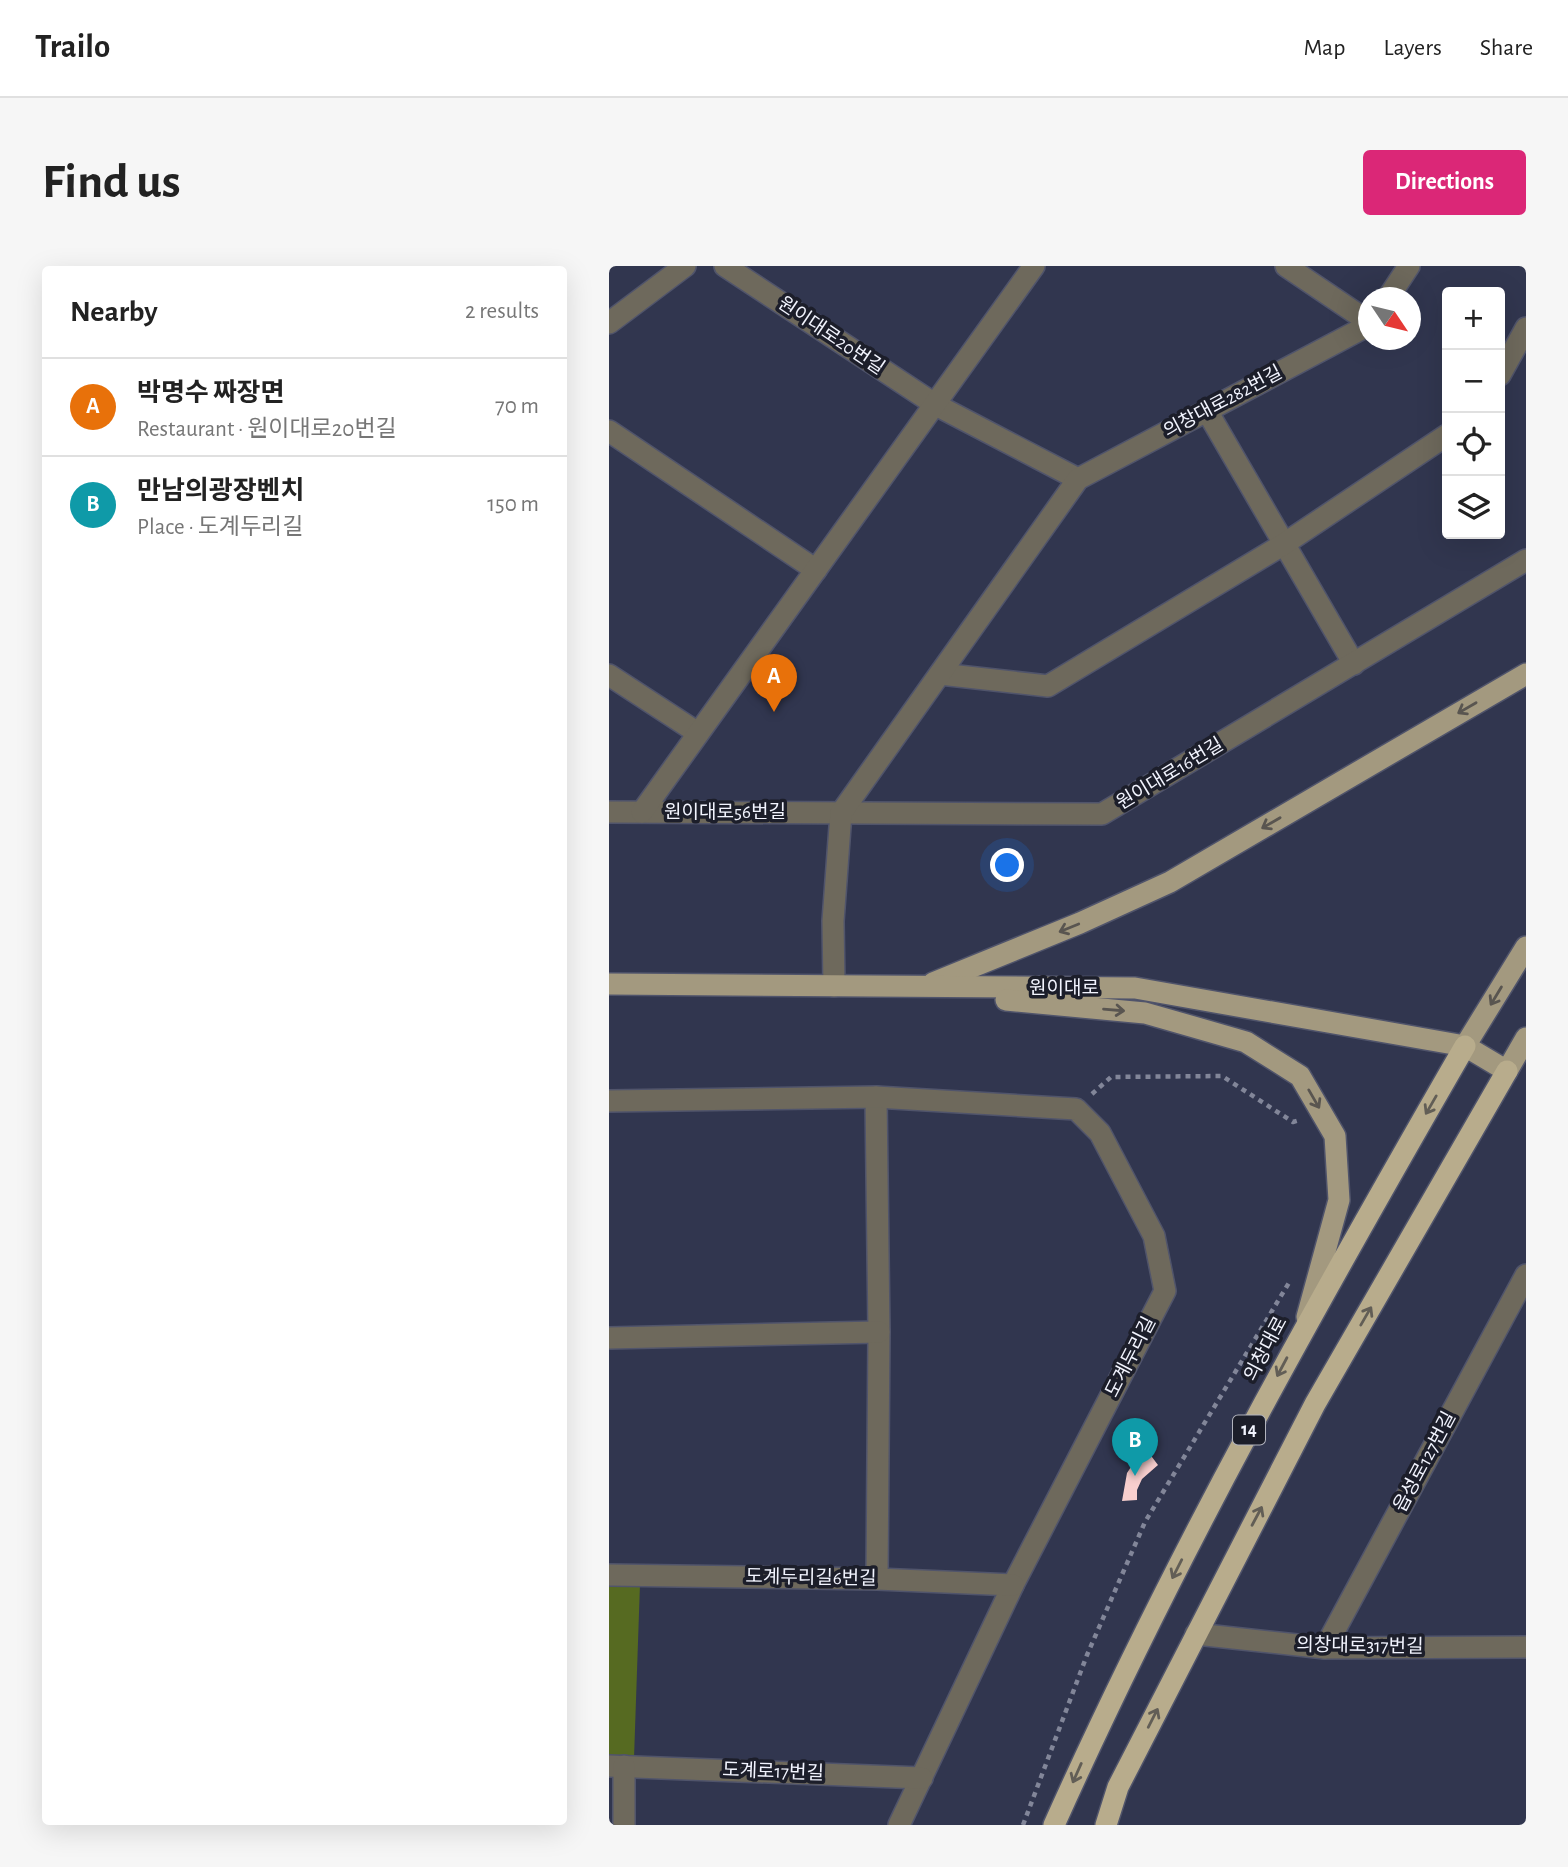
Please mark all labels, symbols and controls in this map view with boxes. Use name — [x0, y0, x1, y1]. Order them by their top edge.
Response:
text: Trailo — [35, 31, 110, 64]
text: Map — [1303, 36, 1345, 60]
text: Layers — [1383, 36, 1442, 60]
text: Share — [1480, 36, 1533, 60]
button: Directions — [1363, 150, 1526, 215]
text: Find us — [42, 158, 181, 207]
north arrow — [1358, 287, 1421, 350]
map controls — [1442, 287, 1505, 539]
button: + — [1442, 287, 1505, 350]
street label: 원이대로20번길 — [774, 293, 888, 378]
text: Nearby — [70, 297, 158, 327]
text: 2 results — [465, 300, 539, 323]
button: − — [1442, 350, 1505, 413]
street label: 의창대로282번길 — [1160, 362, 1285, 441]
text: 박명수 짜장면 — [137, 380, 284, 406]
text: A — [86, 395, 100, 418]
text: 70 m — [495, 395, 539, 418]
button: locate — [1442, 413, 1505, 476]
text: Restaurant · 원이대로20번길 — [137, 418, 397, 441]
button: layers — [1442, 476, 1505, 539]
text: 만남의광장벤치 — [137, 478, 304, 504]
text: B — [86, 493, 100, 516]
text: 150 m — [487, 493, 539, 516]
text: Place · 도계두리길 — [137, 516, 303, 539]
pin: A — [751, 654, 797, 712]
one-way arrow — [1457, 702, 1478, 715]
street label: 원이대로16번길 — [1113, 734, 1226, 813]
street label: 원이대로56번길 — [664, 802, 786, 822]
one-way arrow — [1261, 816, 1281, 830]
your location — [990, 848, 1024, 882]
one-way arrow — [1059, 922, 1080, 935]
street label: 원이대로 — [1029, 978, 1099, 998]
one-way arrow — [1488, 986, 1502, 1006]
one-way arrow — [1102, 1004, 1125, 1017]
one-way arrow — [1307, 1089, 1321, 1109]
one-way arrow — [1424, 1095, 1438, 1115]
one-way arrow — [1360, 1306, 1373, 1327]
street label: 도계두리길 — [1102, 1313, 1159, 1400]
street label: 의창대로 — [1240, 1313, 1291, 1384]
one-way arrow — [1275, 1356, 1289, 1377]
street label: 읍성로127번길 — [1390, 1408, 1459, 1515]
road number: 14 — [1233, 1415, 1265, 1444]
pin: B — [1112, 1418, 1158, 1476]
one-way arrow — [1251, 1506, 1265, 1526]
one-way arrow — [1169, 1558, 1183, 1579]
street label: 도계두리길6번길 — [745, 1566, 877, 1589]
street label: 의창대로317번길 — [1296, 1634, 1424, 1657]
one-way arrow — [1146, 1708, 1160, 1729]
street label: 도계로17번길 — [722, 1760, 824, 1783]
one-way arrow — [1070, 1762, 1083, 1783]

